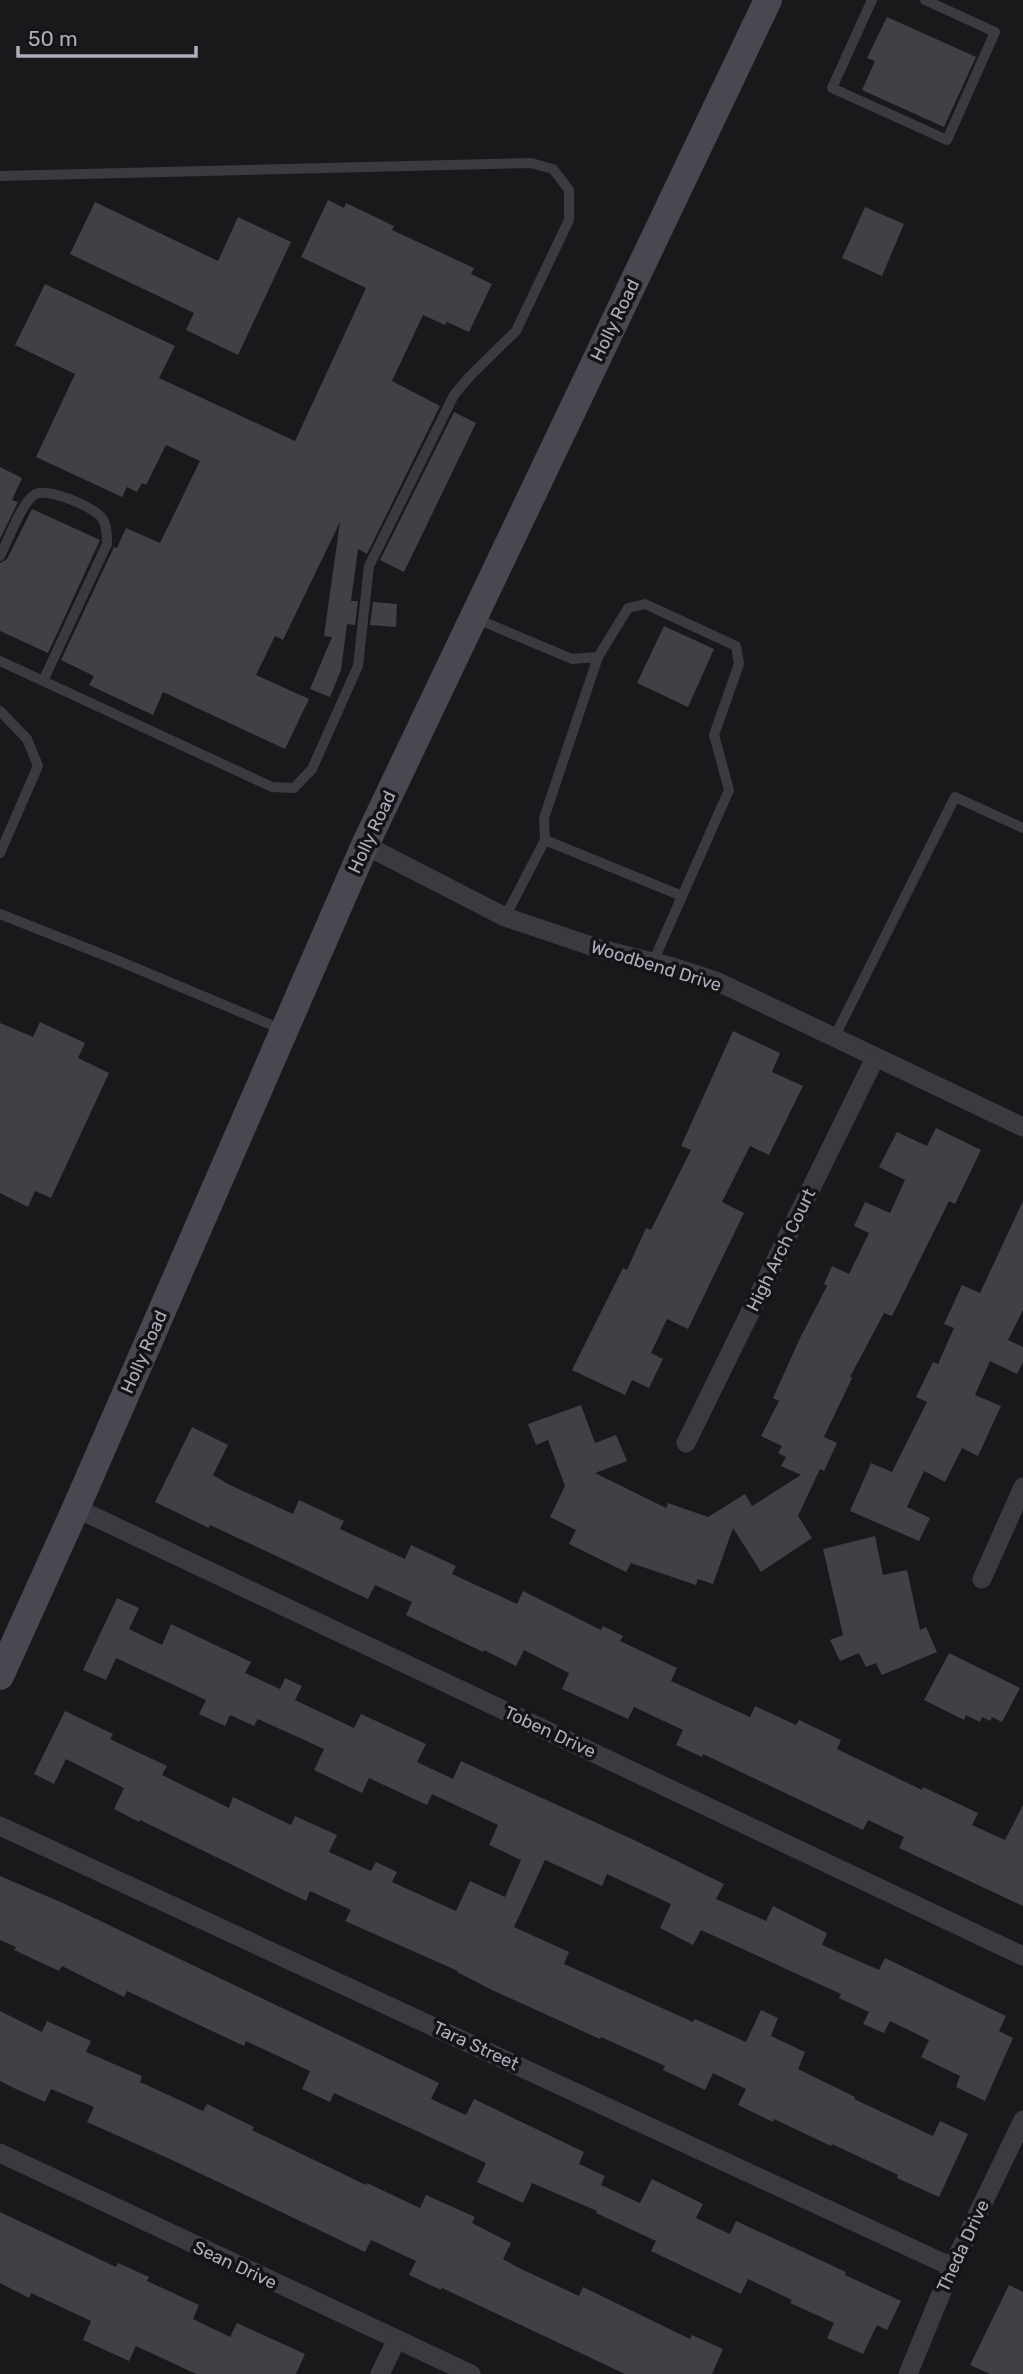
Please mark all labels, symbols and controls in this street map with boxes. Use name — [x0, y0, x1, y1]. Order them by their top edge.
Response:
scale bar — [18, 14, 196, 58]
text: 50 m — [28, 26, 78, 51]
street label: Holly Road — [586, 275, 644, 365]
street label: Holly Road — [343, 787, 401, 877]
street label: Woodbend Drive — [588, 936, 724, 996]
street label: High Arch Court — [742, 1185, 820, 1315]
street label: Holly Road — [116, 1307, 172, 1397]
street label: Toben Drive — [501, 1701, 599, 1763]
street label: Tara Street — [430, 2017, 522, 2075]
street label: Theda Drive — [932, 2196, 994, 2296]
street label: Sean Drive — [190, 2236, 280, 2294]

